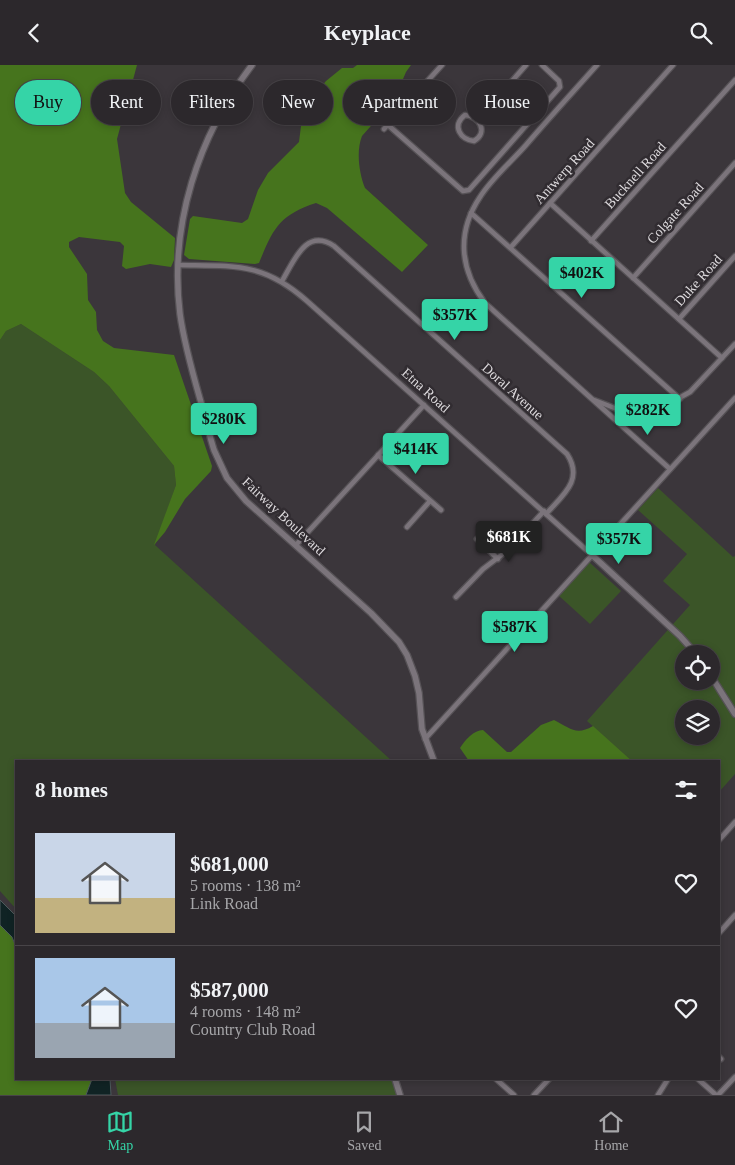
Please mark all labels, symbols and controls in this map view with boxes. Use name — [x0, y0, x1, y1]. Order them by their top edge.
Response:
icon: back — [20, 19, 48, 47]
icon: search — [687, 19, 715, 47]
text: Keyplace — [324, 20, 411, 45]
chip: Buy — [15, 80, 81, 125]
chip: Rent — [91, 80, 161, 125]
chip: Filters — [171, 80, 253, 125]
chip: New — [263, 80, 333, 125]
chip: Apartment — [343, 80, 456, 125]
chip: House — [466, 80, 548, 125]
street label: Antwerp Road — [531, 136, 597, 207]
street label: Bucknell Road — [602, 139, 669, 211]
street label: Colgate Road — [644, 180, 707, 247]
street label: Duke Road — [672, 252, 725, 309]
pin: $402K — [547, 257, 617, 299]
text: $402K — [560, 264, 604, 281]
pin: $357K — [420, 299, 490, 341]
text: $357K — [433, 306, 477, 323]
street label: Doral Avenue — [479, 360, 546, 423]
street label: Etna Road — [399, 365, 453, 416]
pin: $282K — [613, 393, 683, 436]
text: $282K — [626, 401, 670, 418]
pin: $280K — [189, 403, 259, 445]
text: $280K — [202, 410, 246, 427]
pin: $414K — [381, 433, 451, 475]
text: $414K — [394, 440, 438, 457]
street label: Fairway Boulevard — [239, 474, 328, 559]
pin: $681K — [474, 521, 544, 563]
pin: $357K — [584, 523, 654, 565]
text: $681K — [487, 528, 531, 545]
text: $357K — [597, 530, 641, 547]
pin: $587K — [480, 611, 550, 653]
text: $587K — [493, 618, 537, 635]
map controls — [675, 645, 720, 745]
button: locate — [675, 645, 720, 690]
button: layers — [675, 700, 720, 745]
icon: filters — [672, 776, 700, 804]
text: 8 homes — [35, 778, 108, 802]
text: $681,000 — [190, 852, 269, 876]
icon: home — [75, 853, 135, 913]
icon: heart — [672, 869, 700, 897]
text: 5 rooms · 138 m² — [190, 877, 301, 894]
text: Link Road — [190, 895, 258, 912]
icon: home — [75, 978, 135, 1038]
text: $587,000 — [190, 978, 269, 1002]
icon: heart — [672, 994, 700, 1022]
text: 4 rooms · 148 m² — [190, 1003, 301, 1020]
text: Country Club Road — [190, 1021, 315, 1038]
tab: Map — [106, 1108, 134, 1154]
tab: Saved — [347, 1108, 381, 1154]
tab: Home — [594, 1108, 629, 1154]

